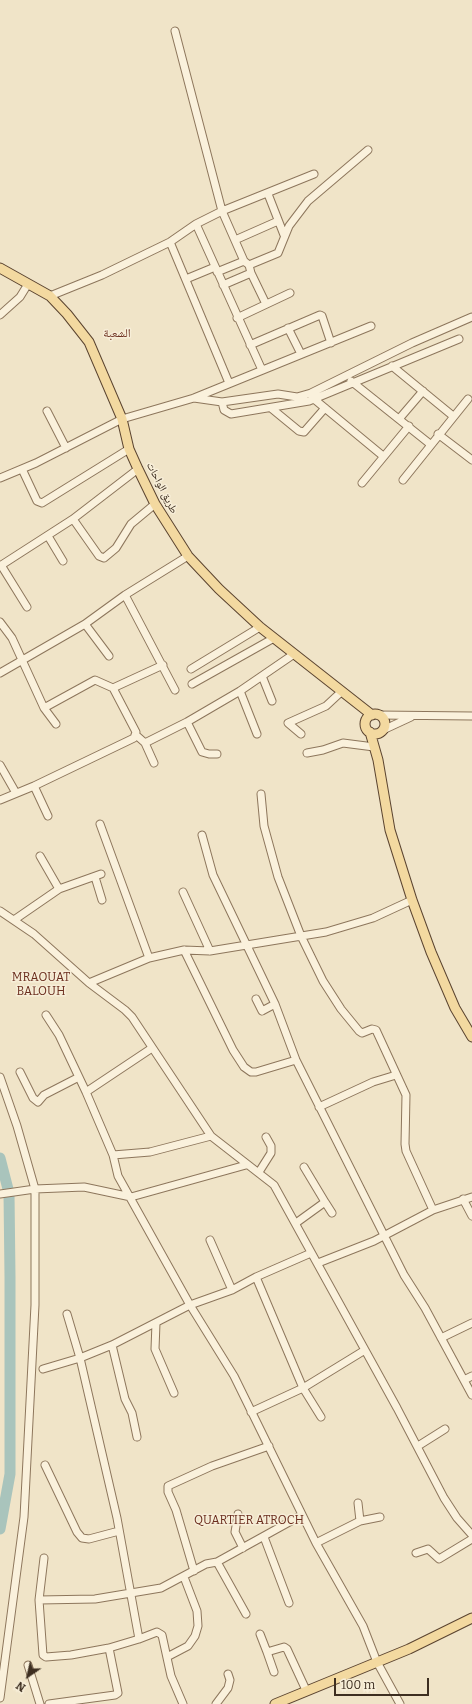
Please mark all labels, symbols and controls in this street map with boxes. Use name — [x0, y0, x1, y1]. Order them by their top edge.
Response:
district label: الشعبة — [103, 327, 131, 341]
street label: طريق الواحات — [143, 460, 181, 516]
district label: MRAOUAT BALOUH — [8, 971, 74, 999]
district label: QUARTIER ATROCH — [186, 1514, 312, 1528]
north arrow — [8, 1656, 48, 1696]
scale bar — [336, 1670, 431, 1696]
text: 100 m — [341, 1678, 375, 1692]
text: N — [14, 1679, 28, 1694]

